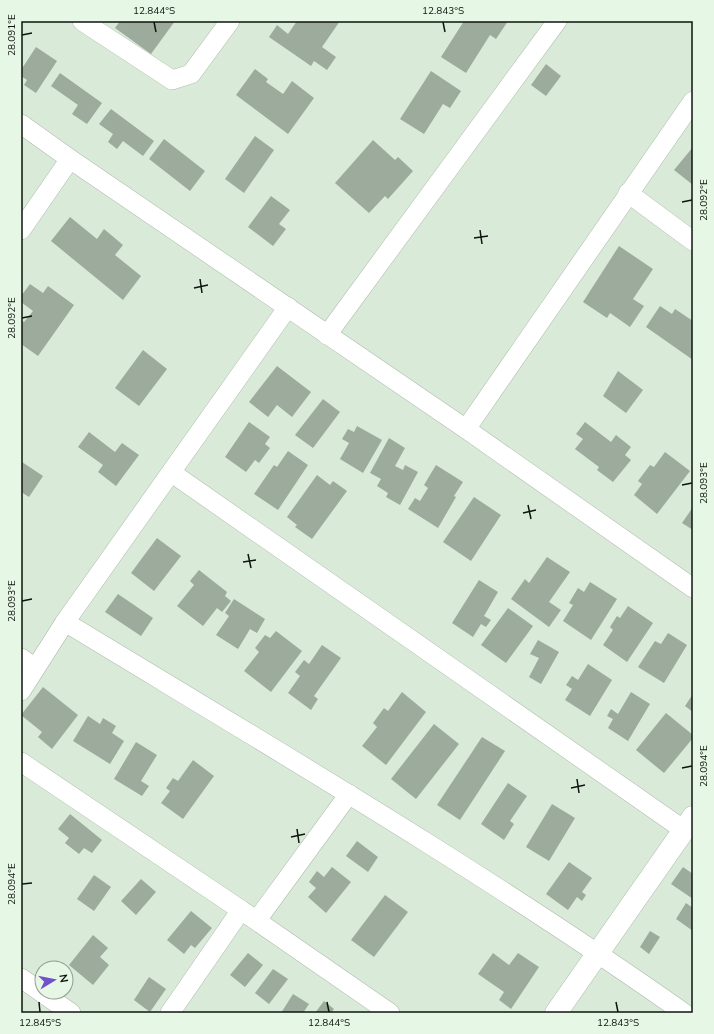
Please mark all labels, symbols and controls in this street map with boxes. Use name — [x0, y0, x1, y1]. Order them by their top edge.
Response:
text: 12.844°S — [133, 4, 175, 18]
text: 12.843°S — [422, 4, 464, 18]
text: 28.091°E — [5, 14, 19, 56]
text: 28.092°E — [697, 179, 711, 221]
text: 28.092°E — [5, 297, 19, 339]
text: 28.093°E — [697, 462, 711, 504]
text: 28.093°E — [5, 580, 19, 622]
text: 28.094°E — [697, 745, 711, 787]
text: 28.094°E — [5, 863, 19, 905]
north arrow — [34, 960, 74, 1000]
text: N — [55, 973, 71, 984]
text: 12.845°S — [19, 1016, 61, 1030]
text: 12.844°S — [308, 1016, 350, 1030]
text: 12.843°S — [597, 1016, 639, 1030]

